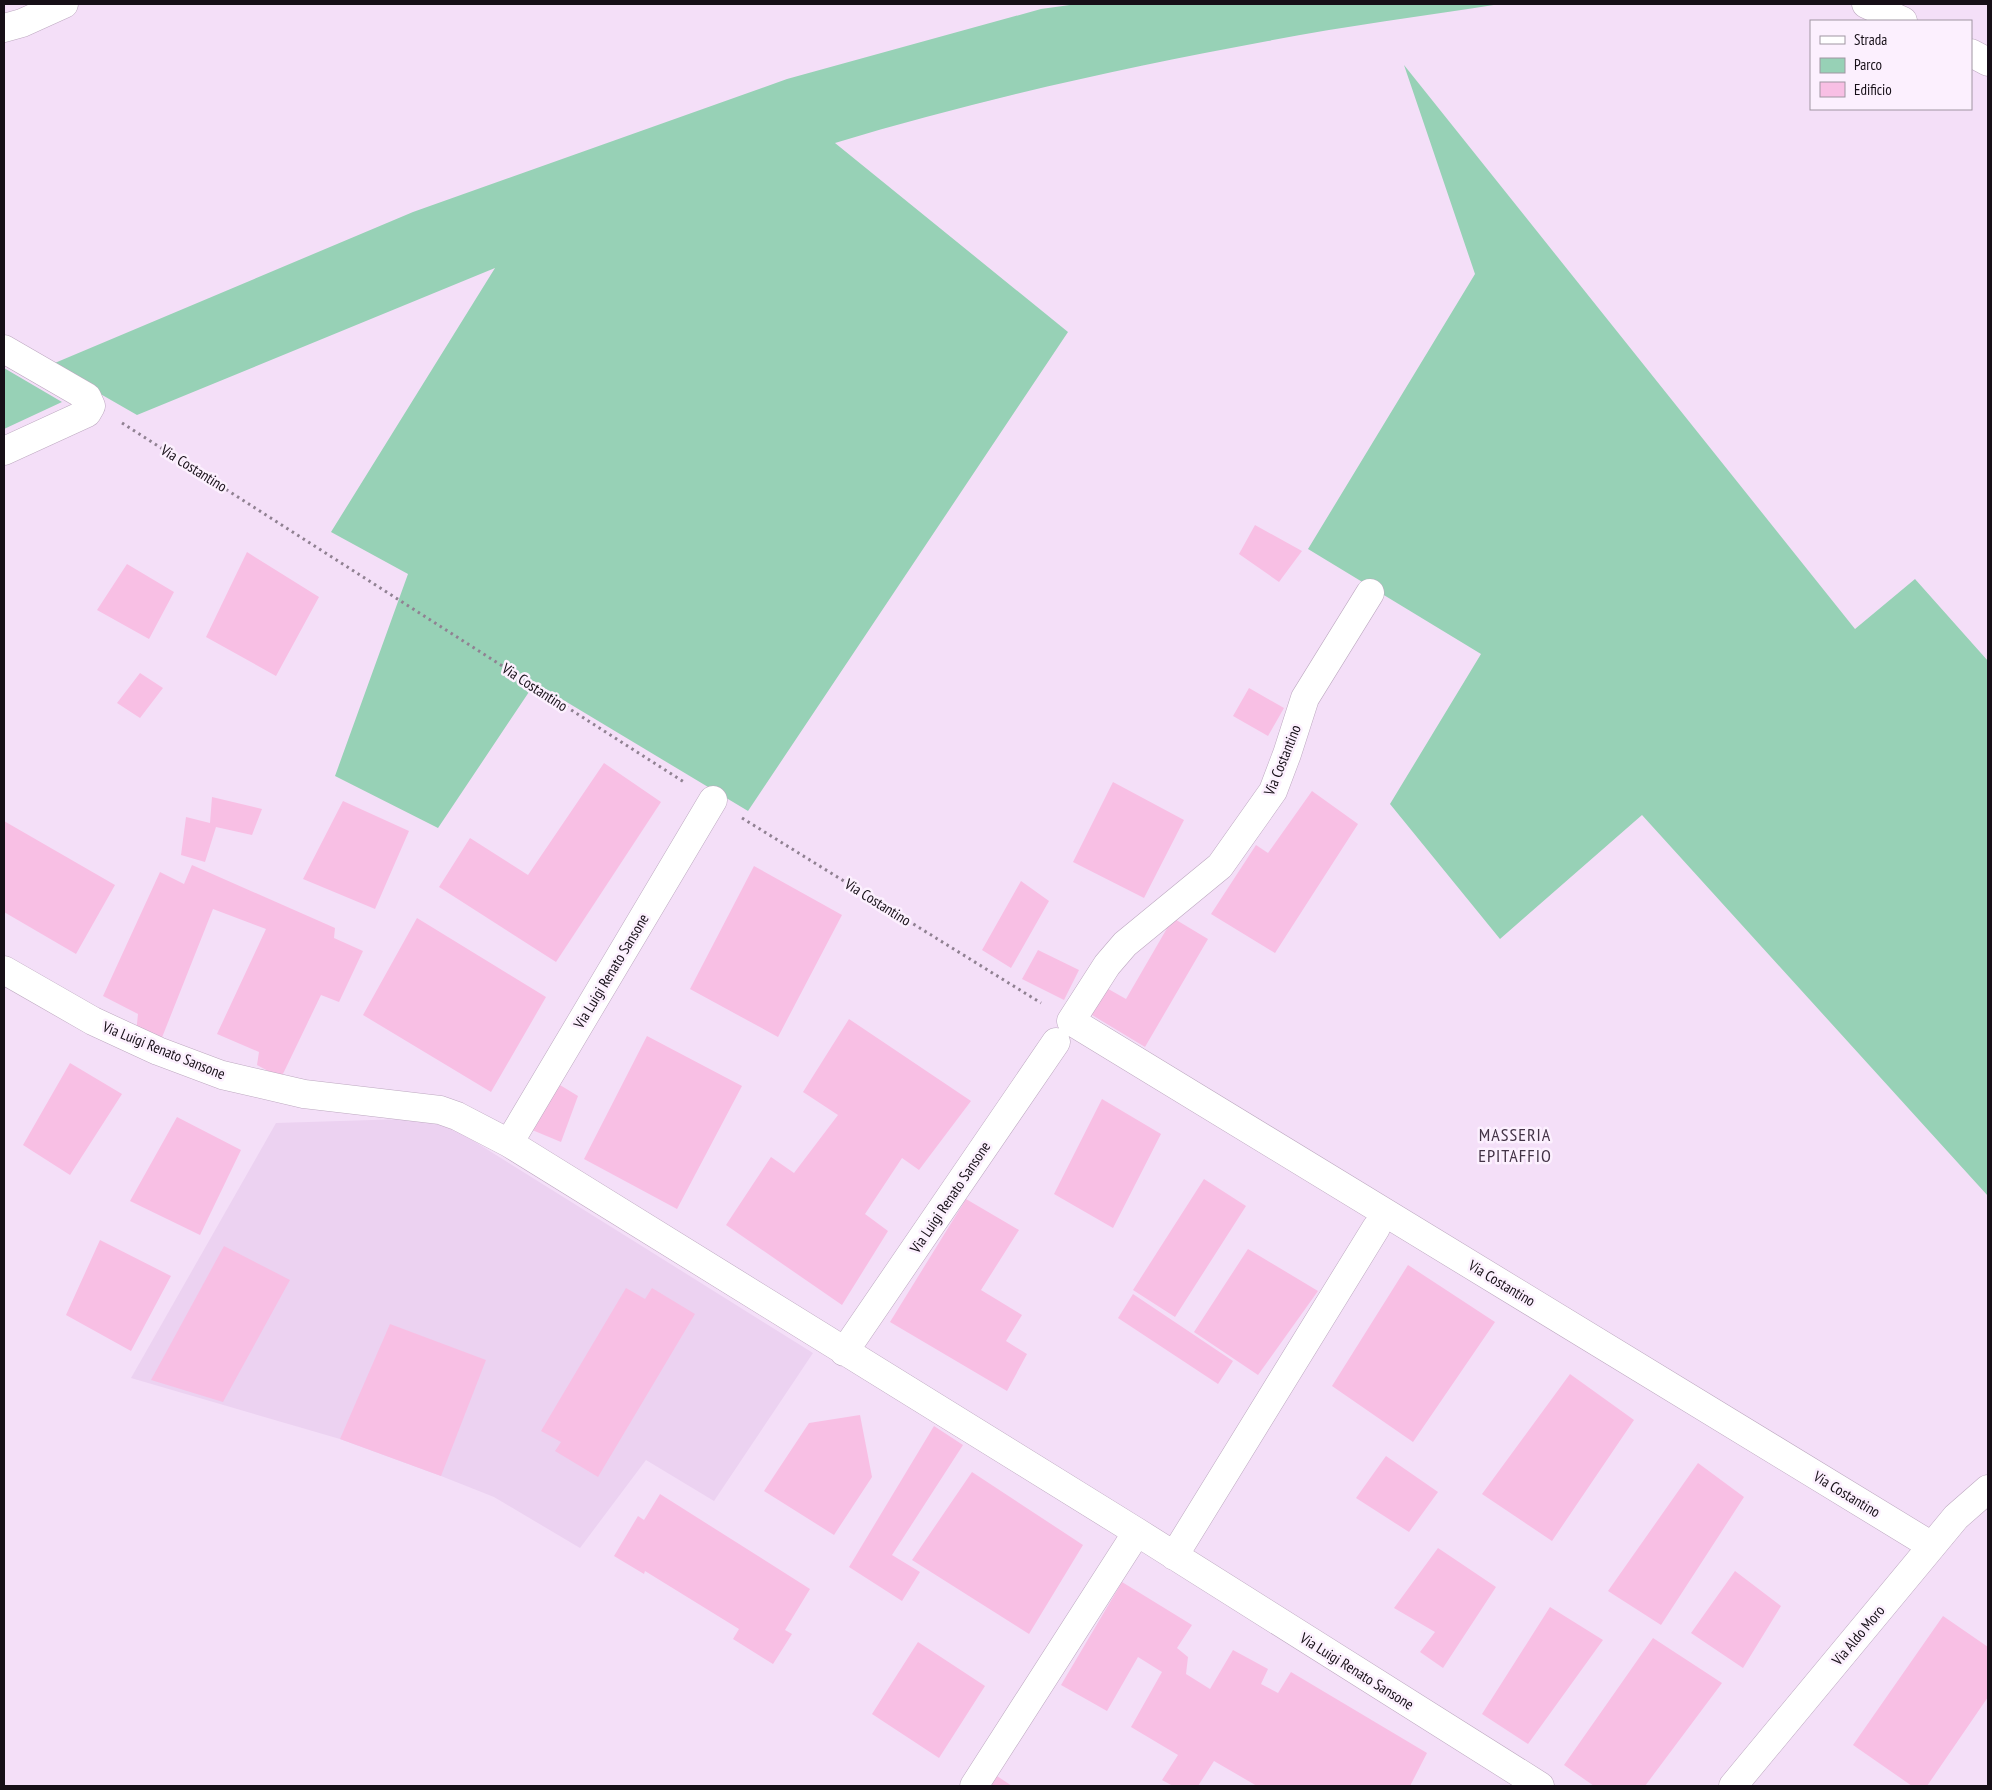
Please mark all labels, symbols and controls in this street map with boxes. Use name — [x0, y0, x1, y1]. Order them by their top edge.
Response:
legend — [1810, 20, 1972, 110]
text: Strada — [1854, 30, 1887, 49]
text: Parco — [1854, 55, 1882, 74]
text: Edificio — [1854, 80, 1892, 99]
street label: Via Costantino — [157, 440, 231, 496]
street label: Via Costantino — [498, 658, 571, 715]
street label: Via Costantino — [1259, 722, 1305, 799]
street label: Via Costantino — [841, 874, 915, 930]
street label: Via Luigi Renato Sansone — [569, 910, 653, 1033]
street label: Via Luigi Renato Sansone — [99, 1016, 228, 1083]
district label: MASSERIA EPITAFFIO — [1478, 1123, 1552, 1167]
street label: Via Luigi Renato Sansone — [905, 1138, 994, 1257]
street label: Via Costantino — [1464, 1255, 1539, 1310]
street label: Via Costantino — [1809, 1466, 1884, 1521]
street label: Via Aldo Moro — [1827, 1601, 1889, 1670]
street label: Via Luigi Renato Sansone — [1296, 1628, 1417, 1714]

